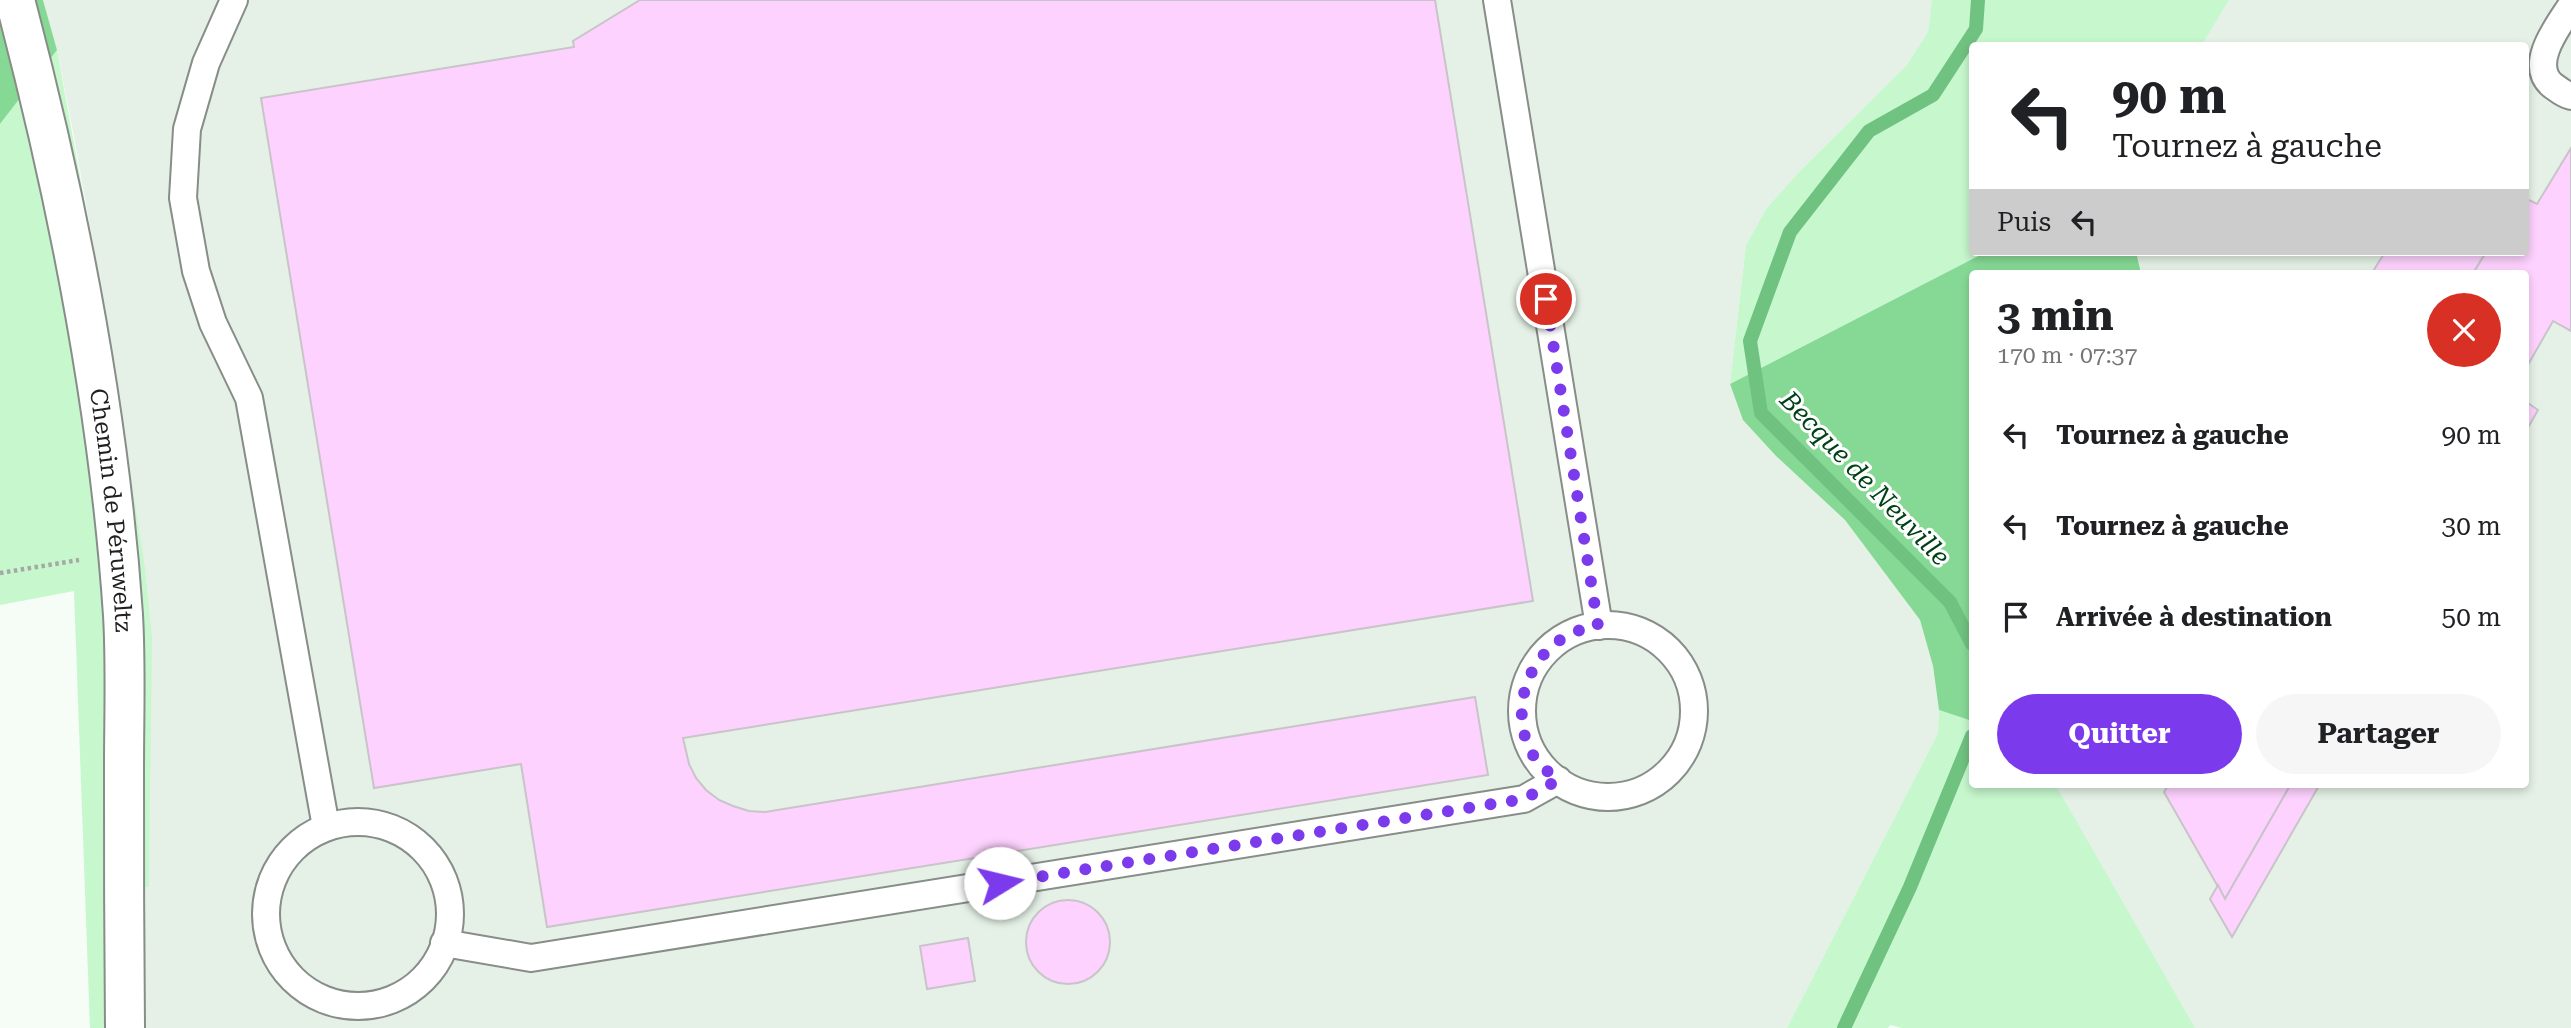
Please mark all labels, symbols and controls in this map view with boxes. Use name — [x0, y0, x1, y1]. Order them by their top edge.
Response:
text: 90 m — [2112, 68, 2227, 125]
icon: left — [1997, 70, 2088, 161]
text: Tournez à gauche — [2112, 127, 2382, 165]
icon: left — [2065, 203, 2103, 241]
text: Puis — [1997, 207, 2051, 237]
pin — [1516, 269, 1576, 329]
icon: arrive — [1527, 280, 1565, 318]
text: 3 min — [1997, 291, 2114, 340]
button: close — [2427, 293, 2501, 367]
text: 170 m · 07:37 — [1997, 342, 2137, 369]
water label: Becque de Neuville — [1773, 384, 1956, 571]
street label: Chemin de Péruweltz — [84, 387, 138, 633]
icon: left — [1997, 416, 2035, 454]
text: Tournez à gauche — [2056, 420, 2289, 450]
text: 90 m — [2442, 420, 2501, 450]
icon: left — [1997, 507, 2035, 545]
text: Tournez à gauche — [2056, 511, 2289, 541]
text: 30 m — [2442, 511, 2501, 541]
icon: arrive — [1997, 598, 2035, 636]
text: Arrivée à destination — [2056, 602, 2332, 632]
text: 50 m — [2442, 602, 2501, 632]
button: Quitter — [1997, 694, 2242, 774]
button: Partager — [2256, 694, 2501, 774]
position arrow — [963, 846, 1037, 920]

